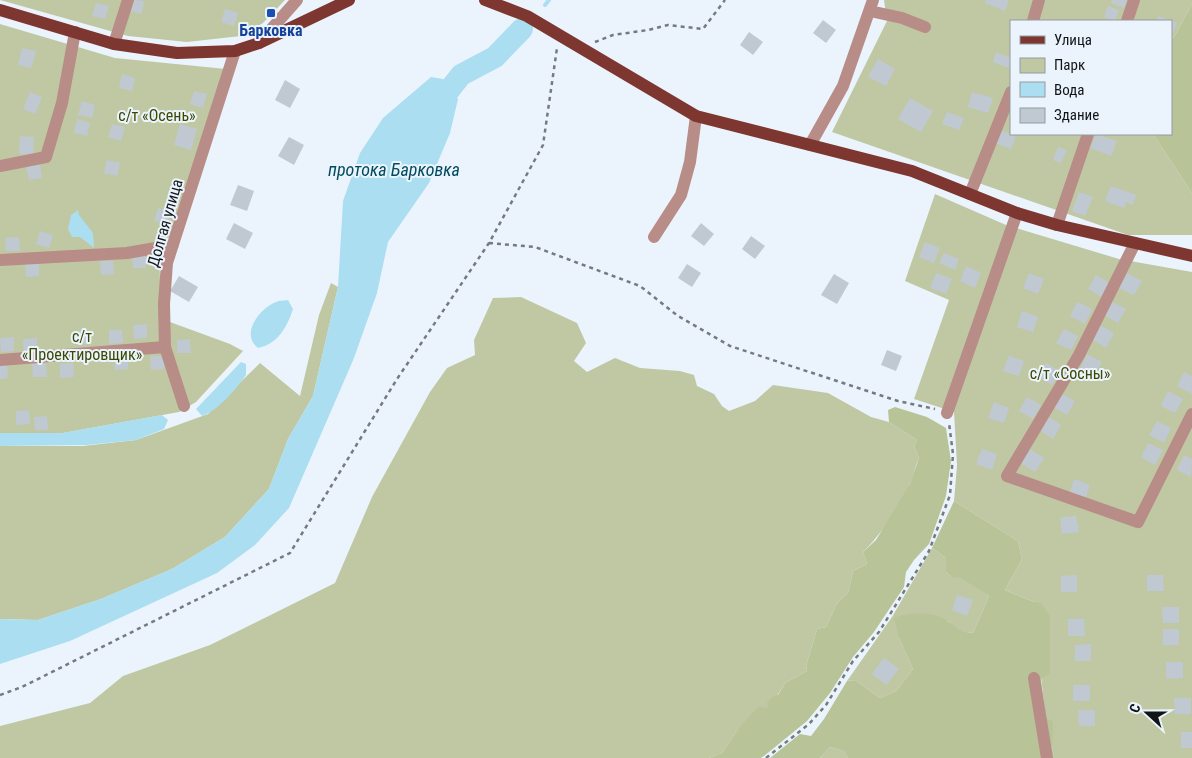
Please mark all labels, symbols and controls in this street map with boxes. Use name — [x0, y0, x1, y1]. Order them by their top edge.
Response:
marker: Барковка — [265, 7, 277, 19]
legend — [1010, 20, 1172, 135]
place label: Барковка — [239, 21, 303, 40]
text: Улица — [1054, 31, 1092, 49]
text: Парк — [1054, 56, 1085, 74]
text: Вода — [1054, 81, 1084, 99]
park label: с/т «Осень» — [118, 106, 196, 125]
text: Здание — [1054, 106, 1099, 124]
water label: протока Барковка — [328, 159, 460, 180]
street label: Долгая улица — [143, 177, 187, 269]
park label: с/т «Проектировщик» — [22, 327, 143, 364]
park label: с/т «Сосны» — [1030, 364, 1111, 383]
north arrow — [1122, 688, 1172, 738]
text: С — [1126, 702, 1144, 715]

